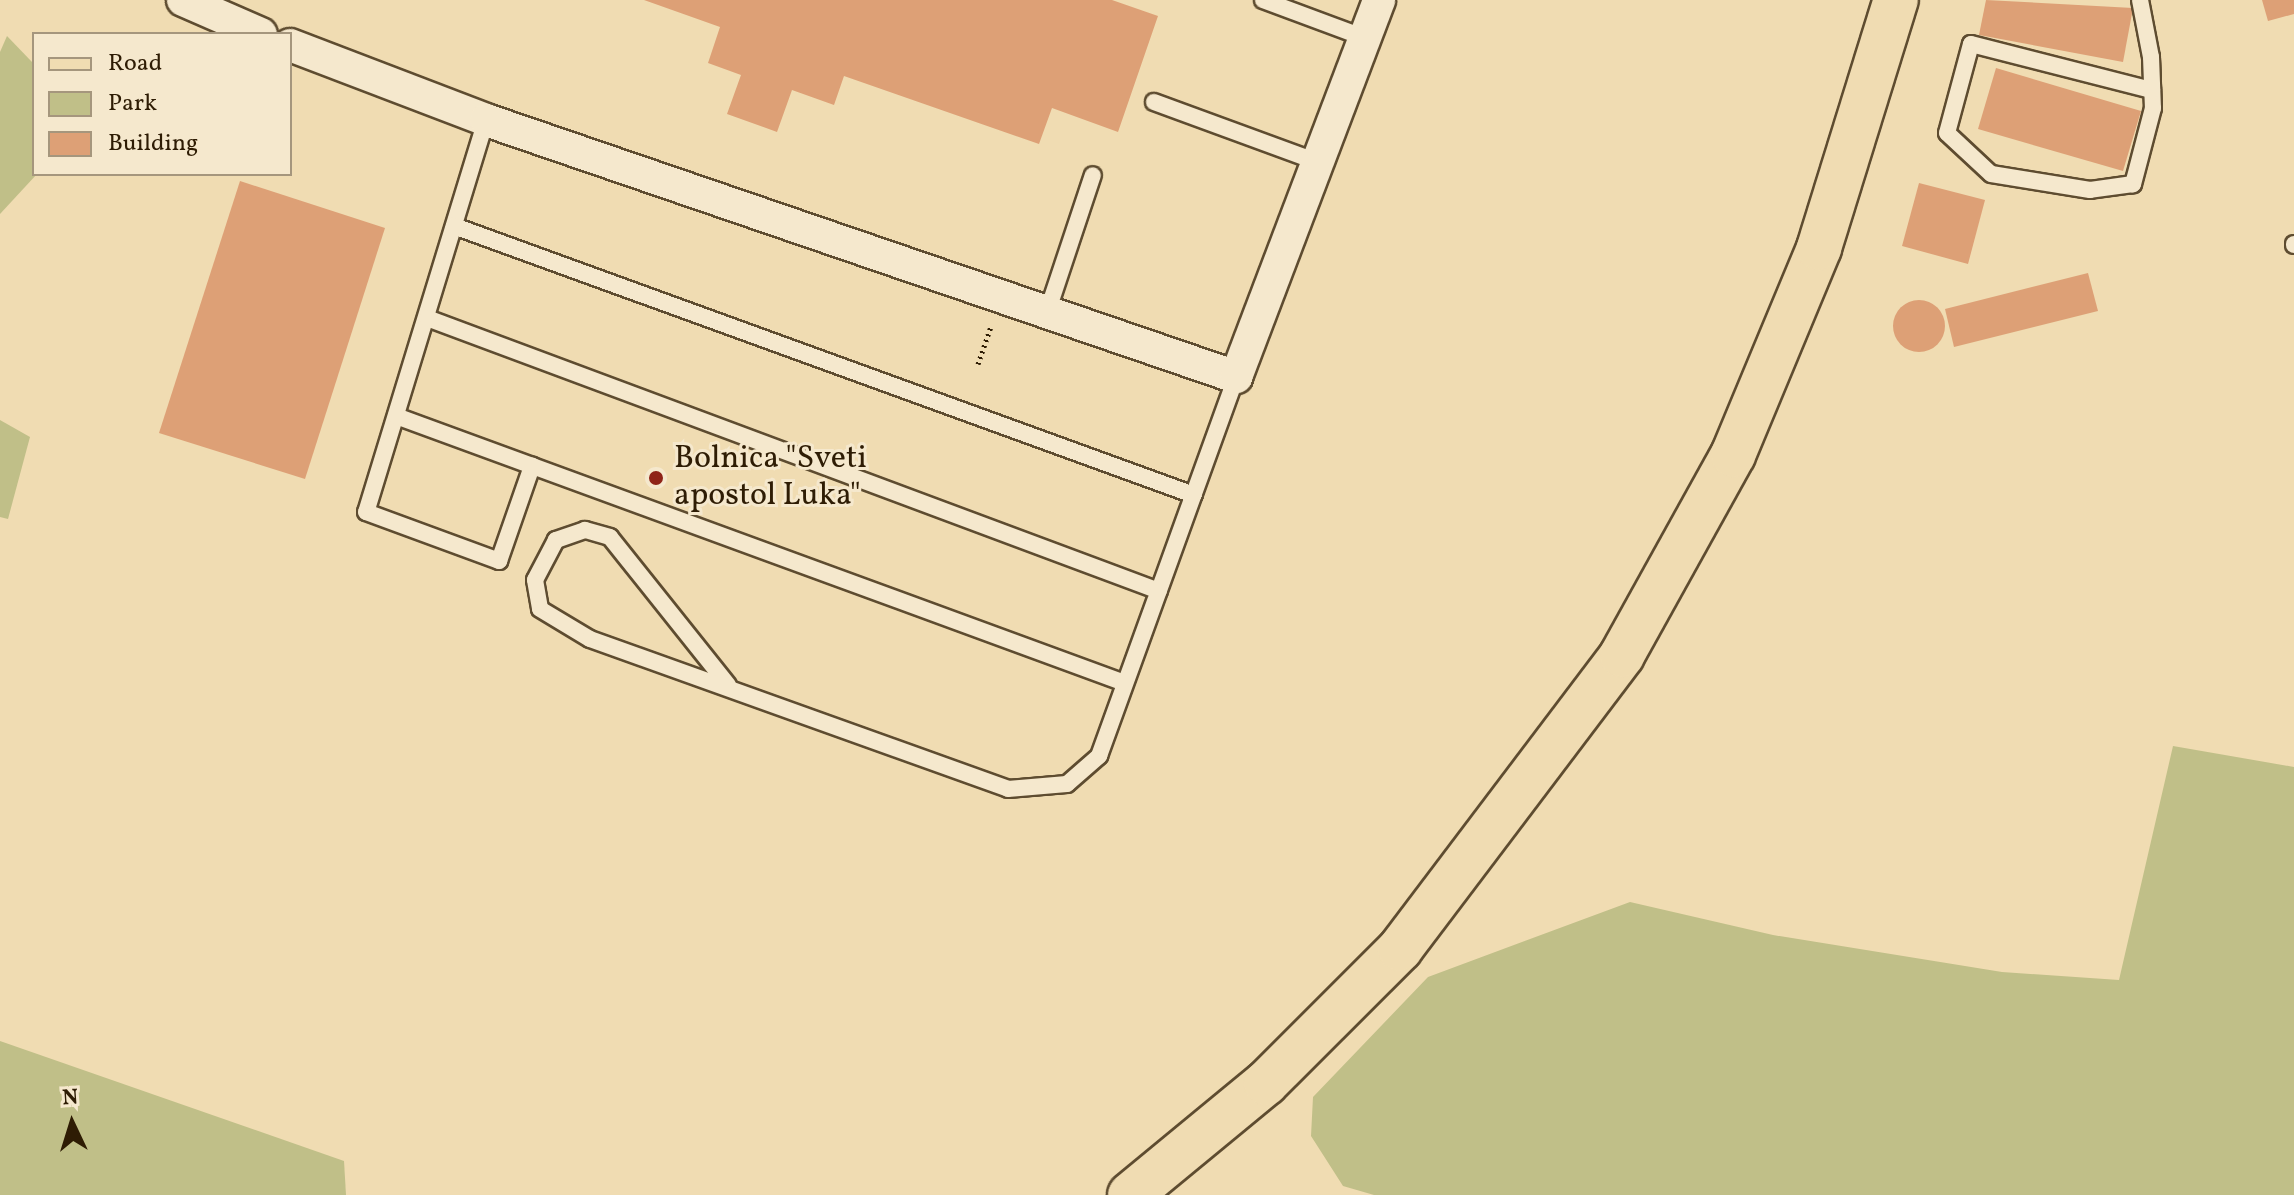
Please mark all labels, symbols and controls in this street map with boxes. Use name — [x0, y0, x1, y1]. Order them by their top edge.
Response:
legend — [32, 32, 292, 176]
text: Road — [108, 47, 162, 81]
text: Park — [108, 87, 157, 121]
text: Building — [108, 127, 198, 161]
place label: Bolnica "Sveti apostol Luka" — [674, 441, 867, 516]
marker: Bolnica "Sveti apostol Luka" — [645, 467, 667, 489]
north arrow — [32, 1083, 112, 1163]
text: N — [61, 1083, 79, 1115]

